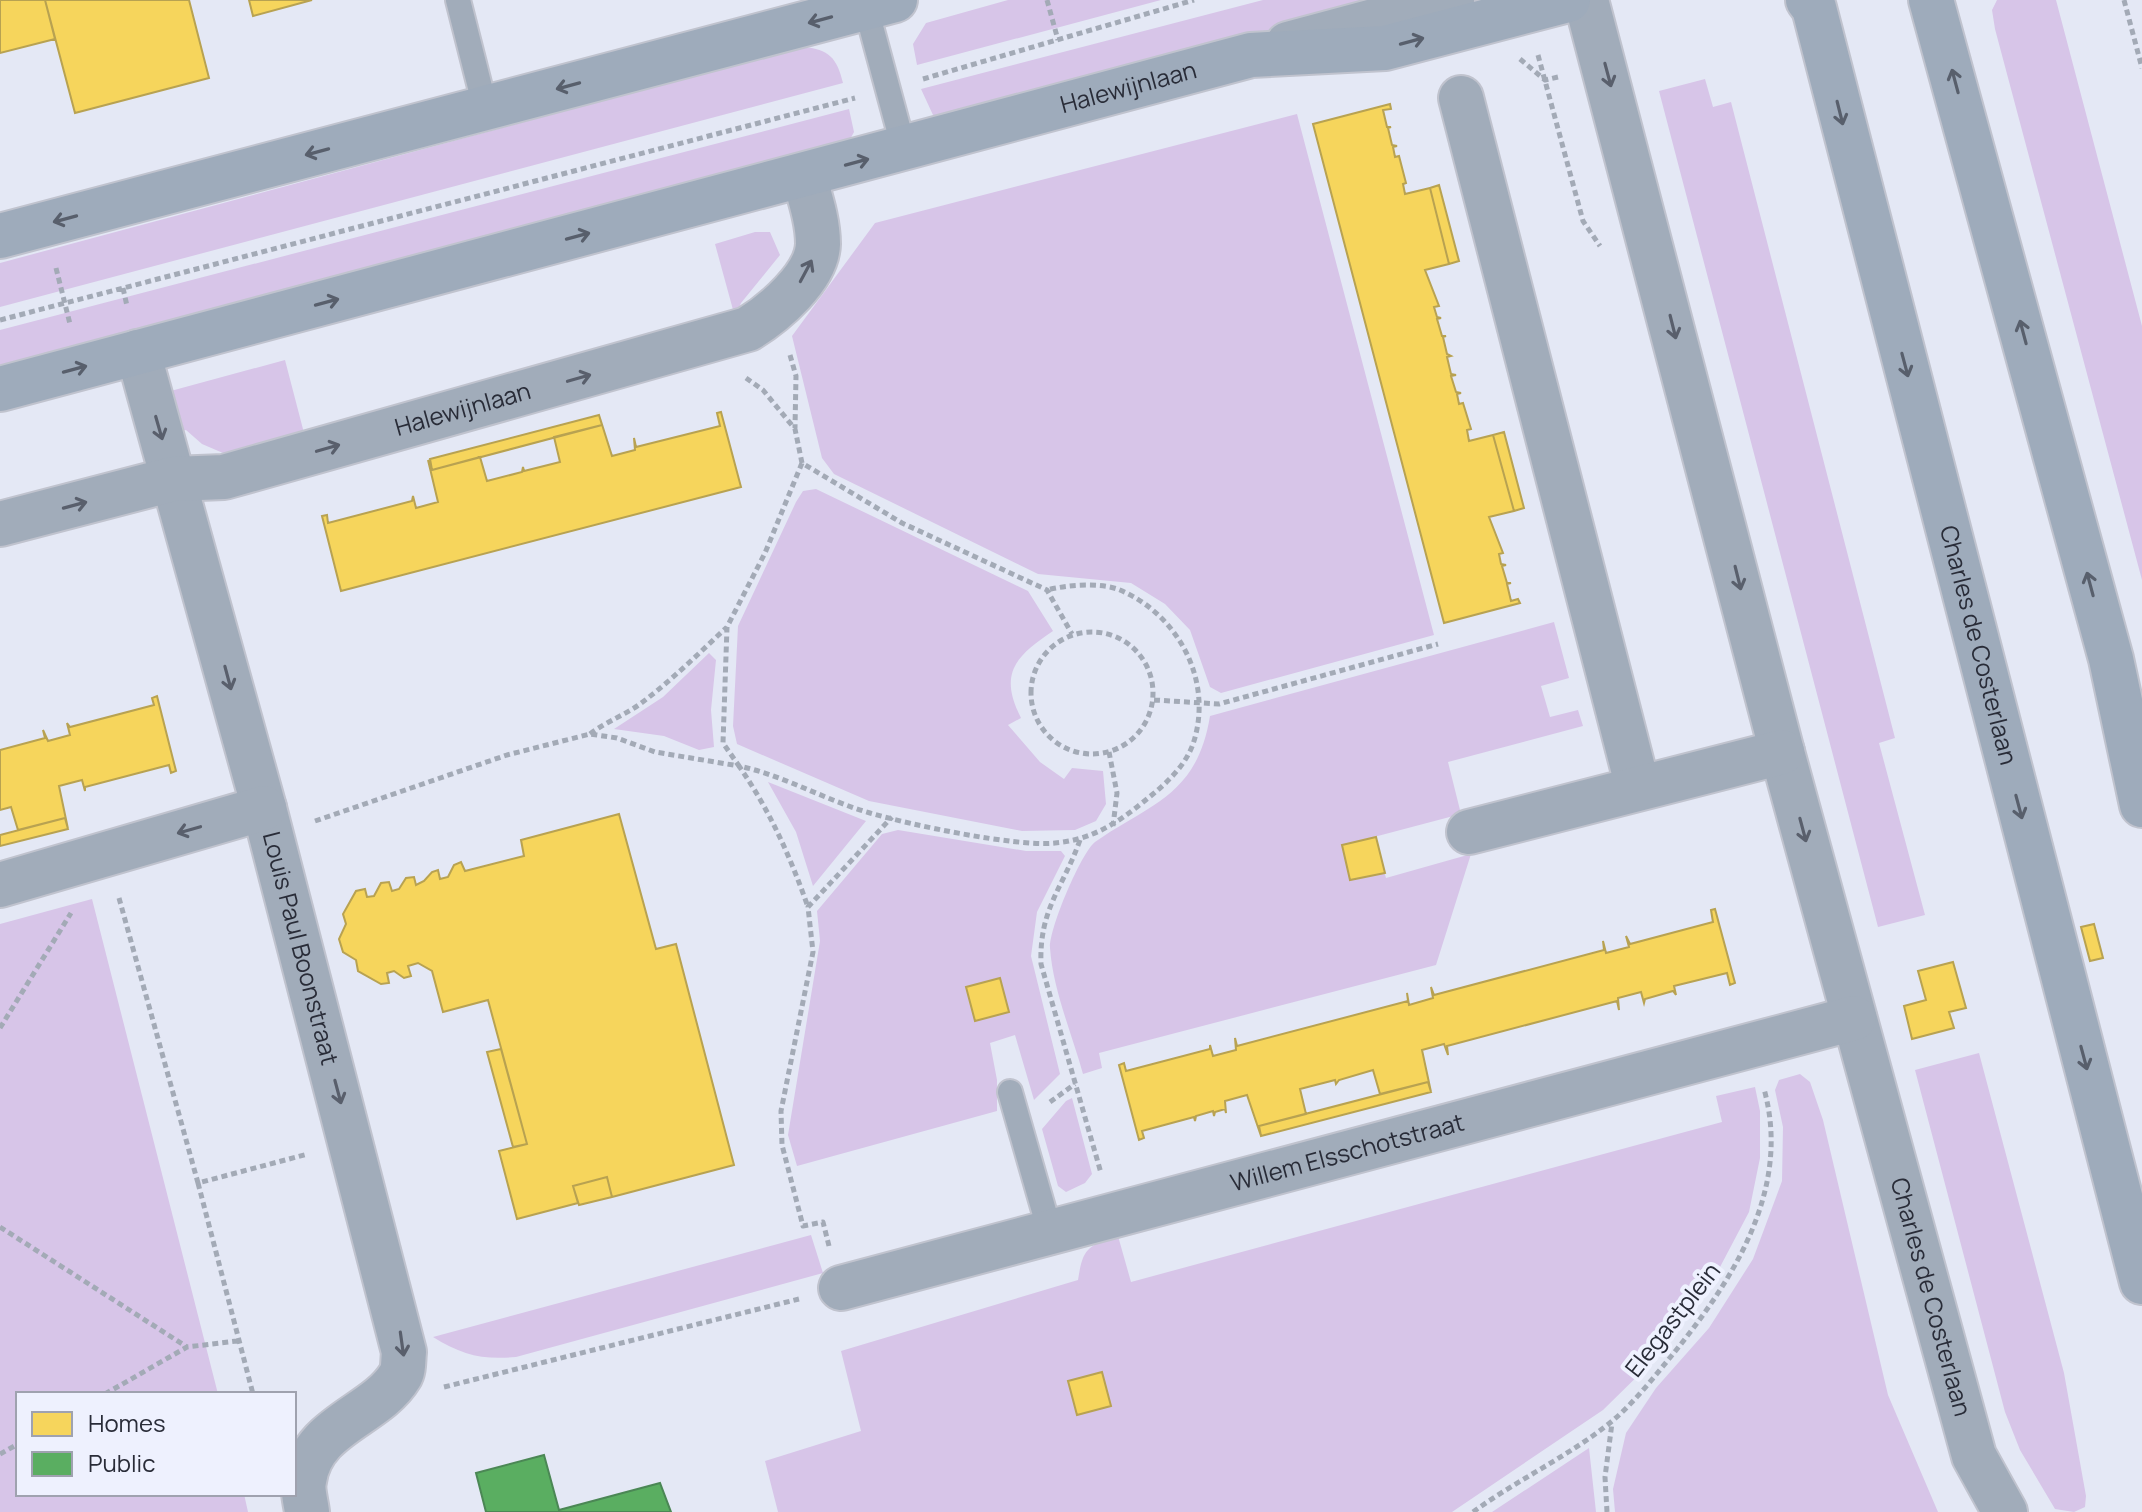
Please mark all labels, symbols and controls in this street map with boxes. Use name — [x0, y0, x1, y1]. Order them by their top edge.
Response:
one-way arrow — [807, 13, 833, 28]
one-way arrow — [1399, 32, 1425, 47]
street label: Halewijnlaan — [1056, 52, 1200, 120]
one-way arrow — [1601, 61, 1616, 87]
one-way arrow — [1947, 69, 1962, 95]
one-way arrow — [556, 79, 582, 94]
one-way arrow — [1834, 100, 1849, 126]
one-way arrow — [304, 145, 330, 160]
one-way arrow — [843, 154, 869, 169]
one-way arrow — [53, 212, 79, 227]
one-way arrow — [565, 227, 591, 242]
one-way arrow — [799, 260, 815, 284]
one-way arrow — [313, 294, 339, 309]
one-way arrow — [1666, 313, 1681, 339]
one-way arrow — [2014, 320, 2029, 346]
one-way arrow — [1898, 352, 1913, 378]
one-way arrow — [62, 360, 88, 375]
one-way arrow — [565, 370, 591, 385]
street label: Halewijnlaan — [391, 373, 534, 443]
one-way arrow — [152, 414, 167, 440]
one-way arrow — [315, 440, 341, 455]
one-way arrow — [62, 496, 88, 511]
street label: Charles de Costerlaan — [1933, 522, 2026, 768]
one-way arrow — [1731, 565, 1746, 591]
one-way arrow — [2082, 571, 2097, 597]
one-way arrow — [221, 665, 236, 691]
one-way arrow — [2012, 793, 2027, 819]
one-way arrow — [1797, 817, 1812, 843]
one-way arrow — [177, 823, 203, 838]
street label: Louis Paul Boonstraat — [256, 828, 347, 1068]
one-way arrow — [2077, 1045, 2092, 1071]
one-way arrow — [331, 1078, 346, 1104]
street label: Willem Elsschotstraat — [1227, 1105, 1467, 1198]
street label: Charles de Costerlaan — [1884, 1174, 1980, 1420]
street label: Elegastplein — [1617, 1255, 1727, 1383]
one-way arrow — [394, 1330, 409, 1356]
legend — [16, 1392, 296, 1496]
text: Homes — [88, 1406, 166, 1439]
text: Public — [88, 1446, 155, 1479]

